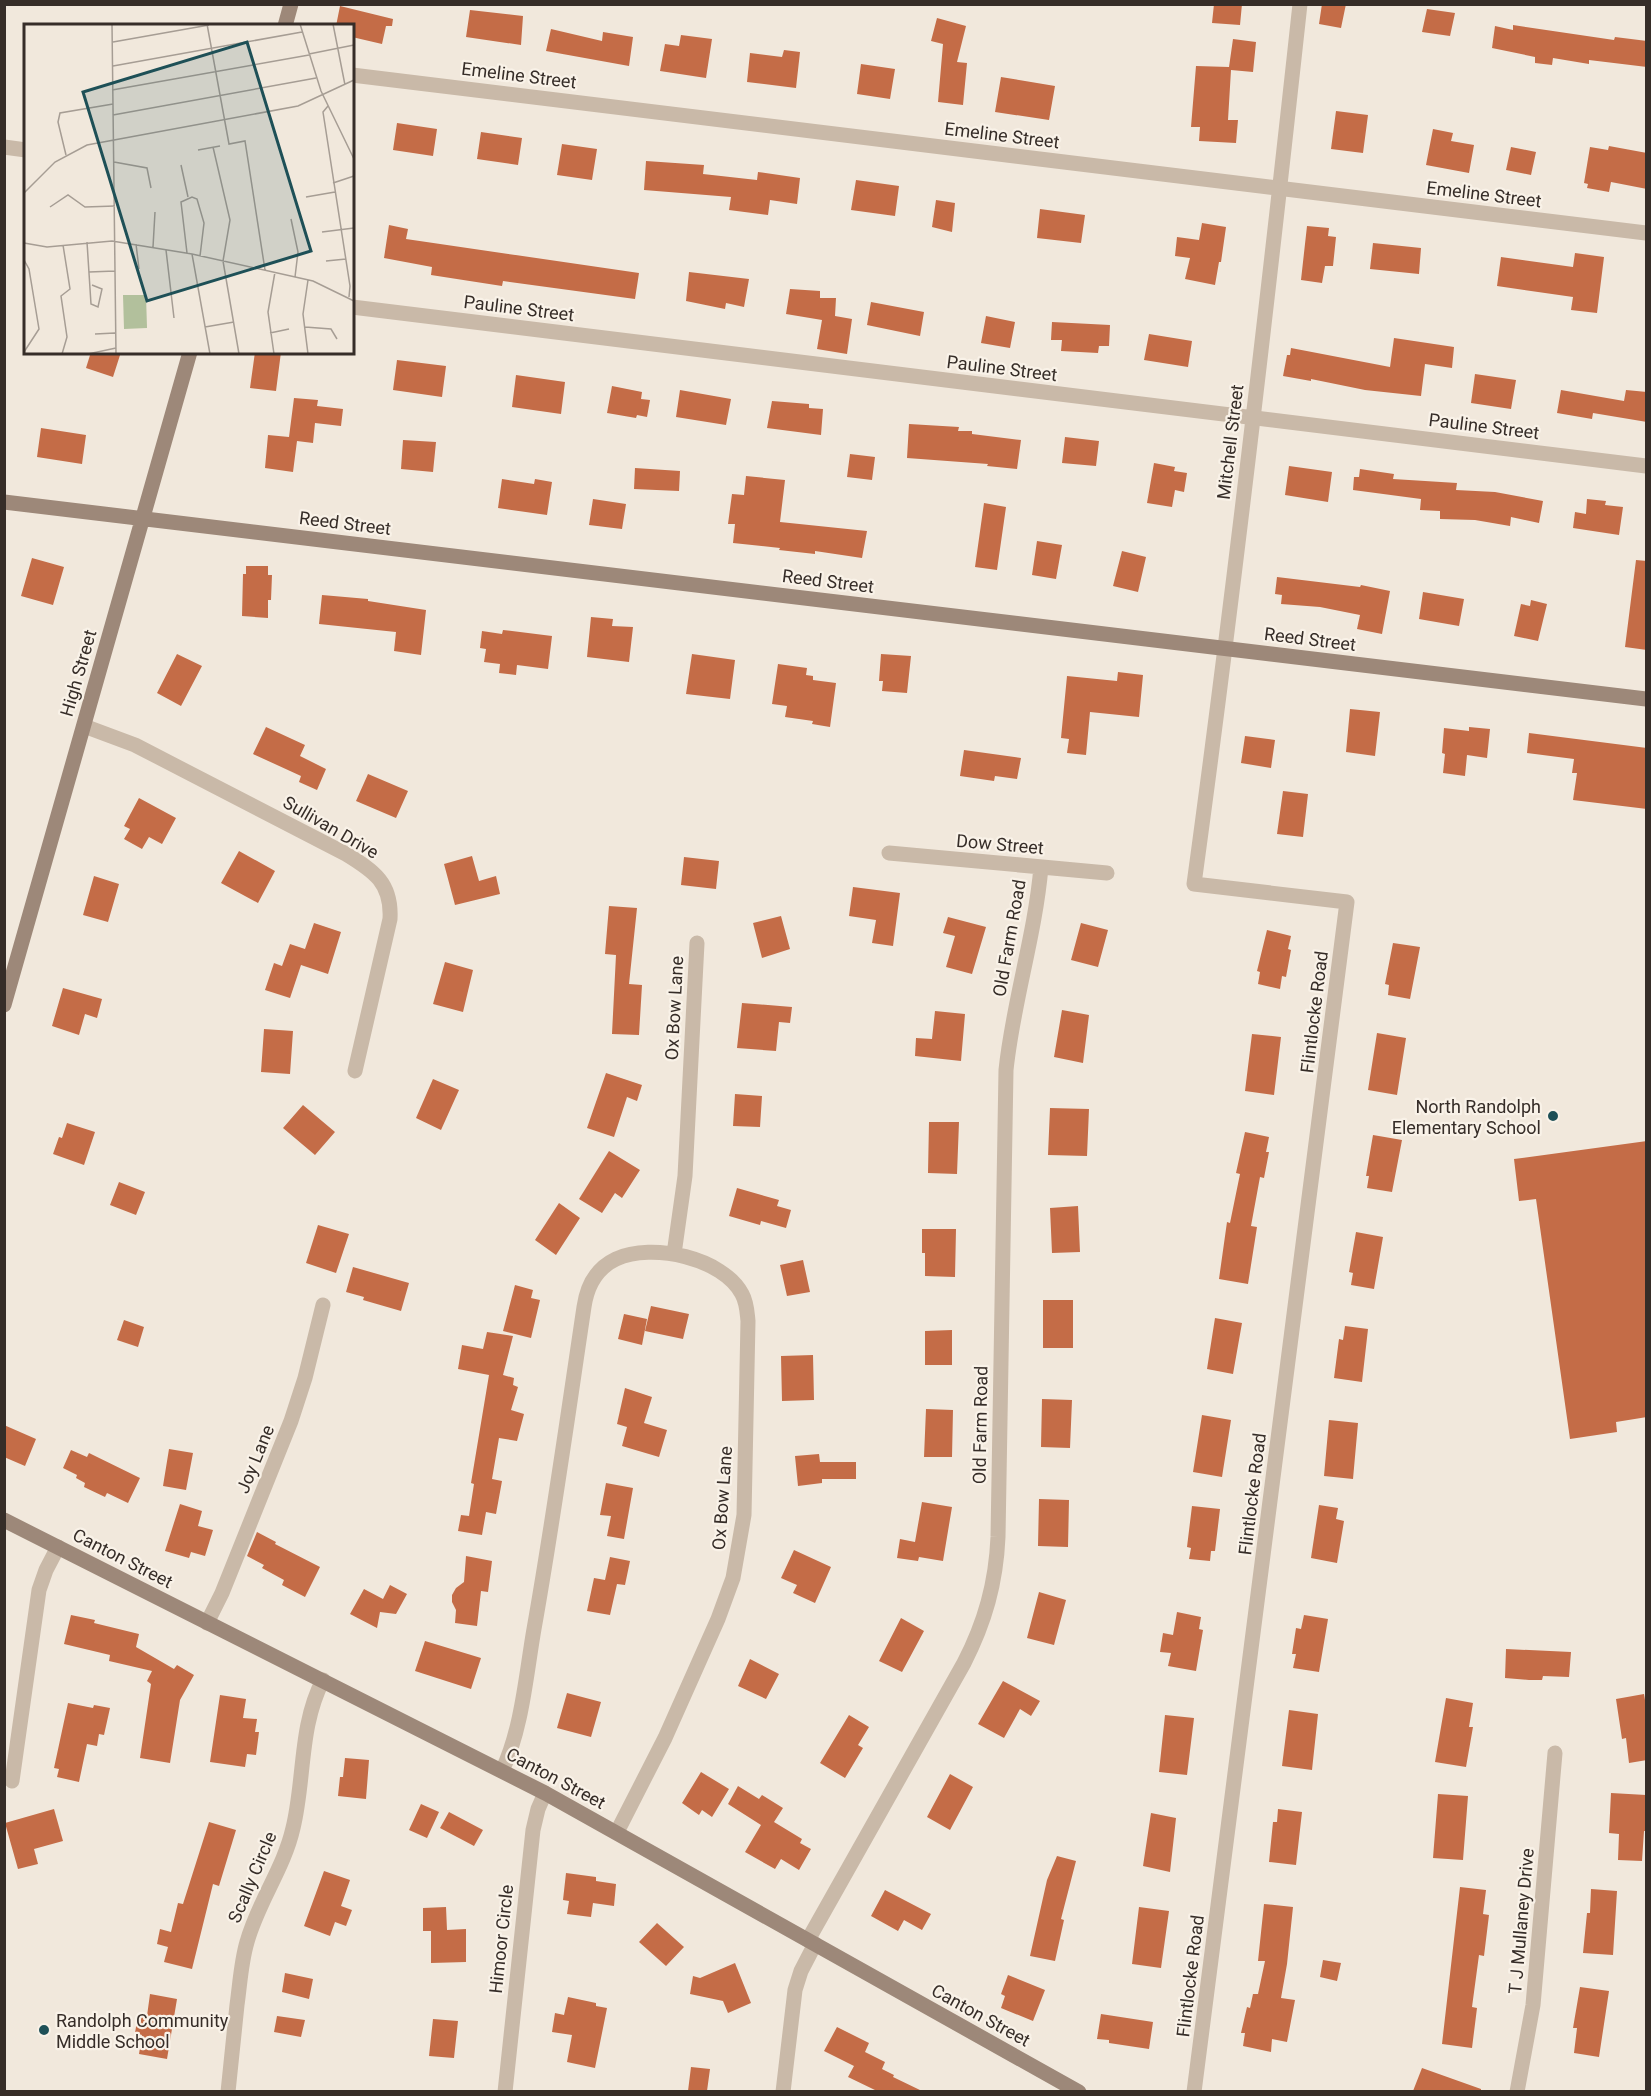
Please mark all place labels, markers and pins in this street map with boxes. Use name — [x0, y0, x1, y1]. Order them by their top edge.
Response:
place label: North Randolph Elementary School — [1392, 1096, 1541, 1138]
marker: North Randolph Elementary School — [1546, 1109, 1560, 1123]
place label: Randolph Community Middle School — [56, 2010, 229, 2052]
marker: Randolph Community Middle School — [37, 2023, 51, 2037]

